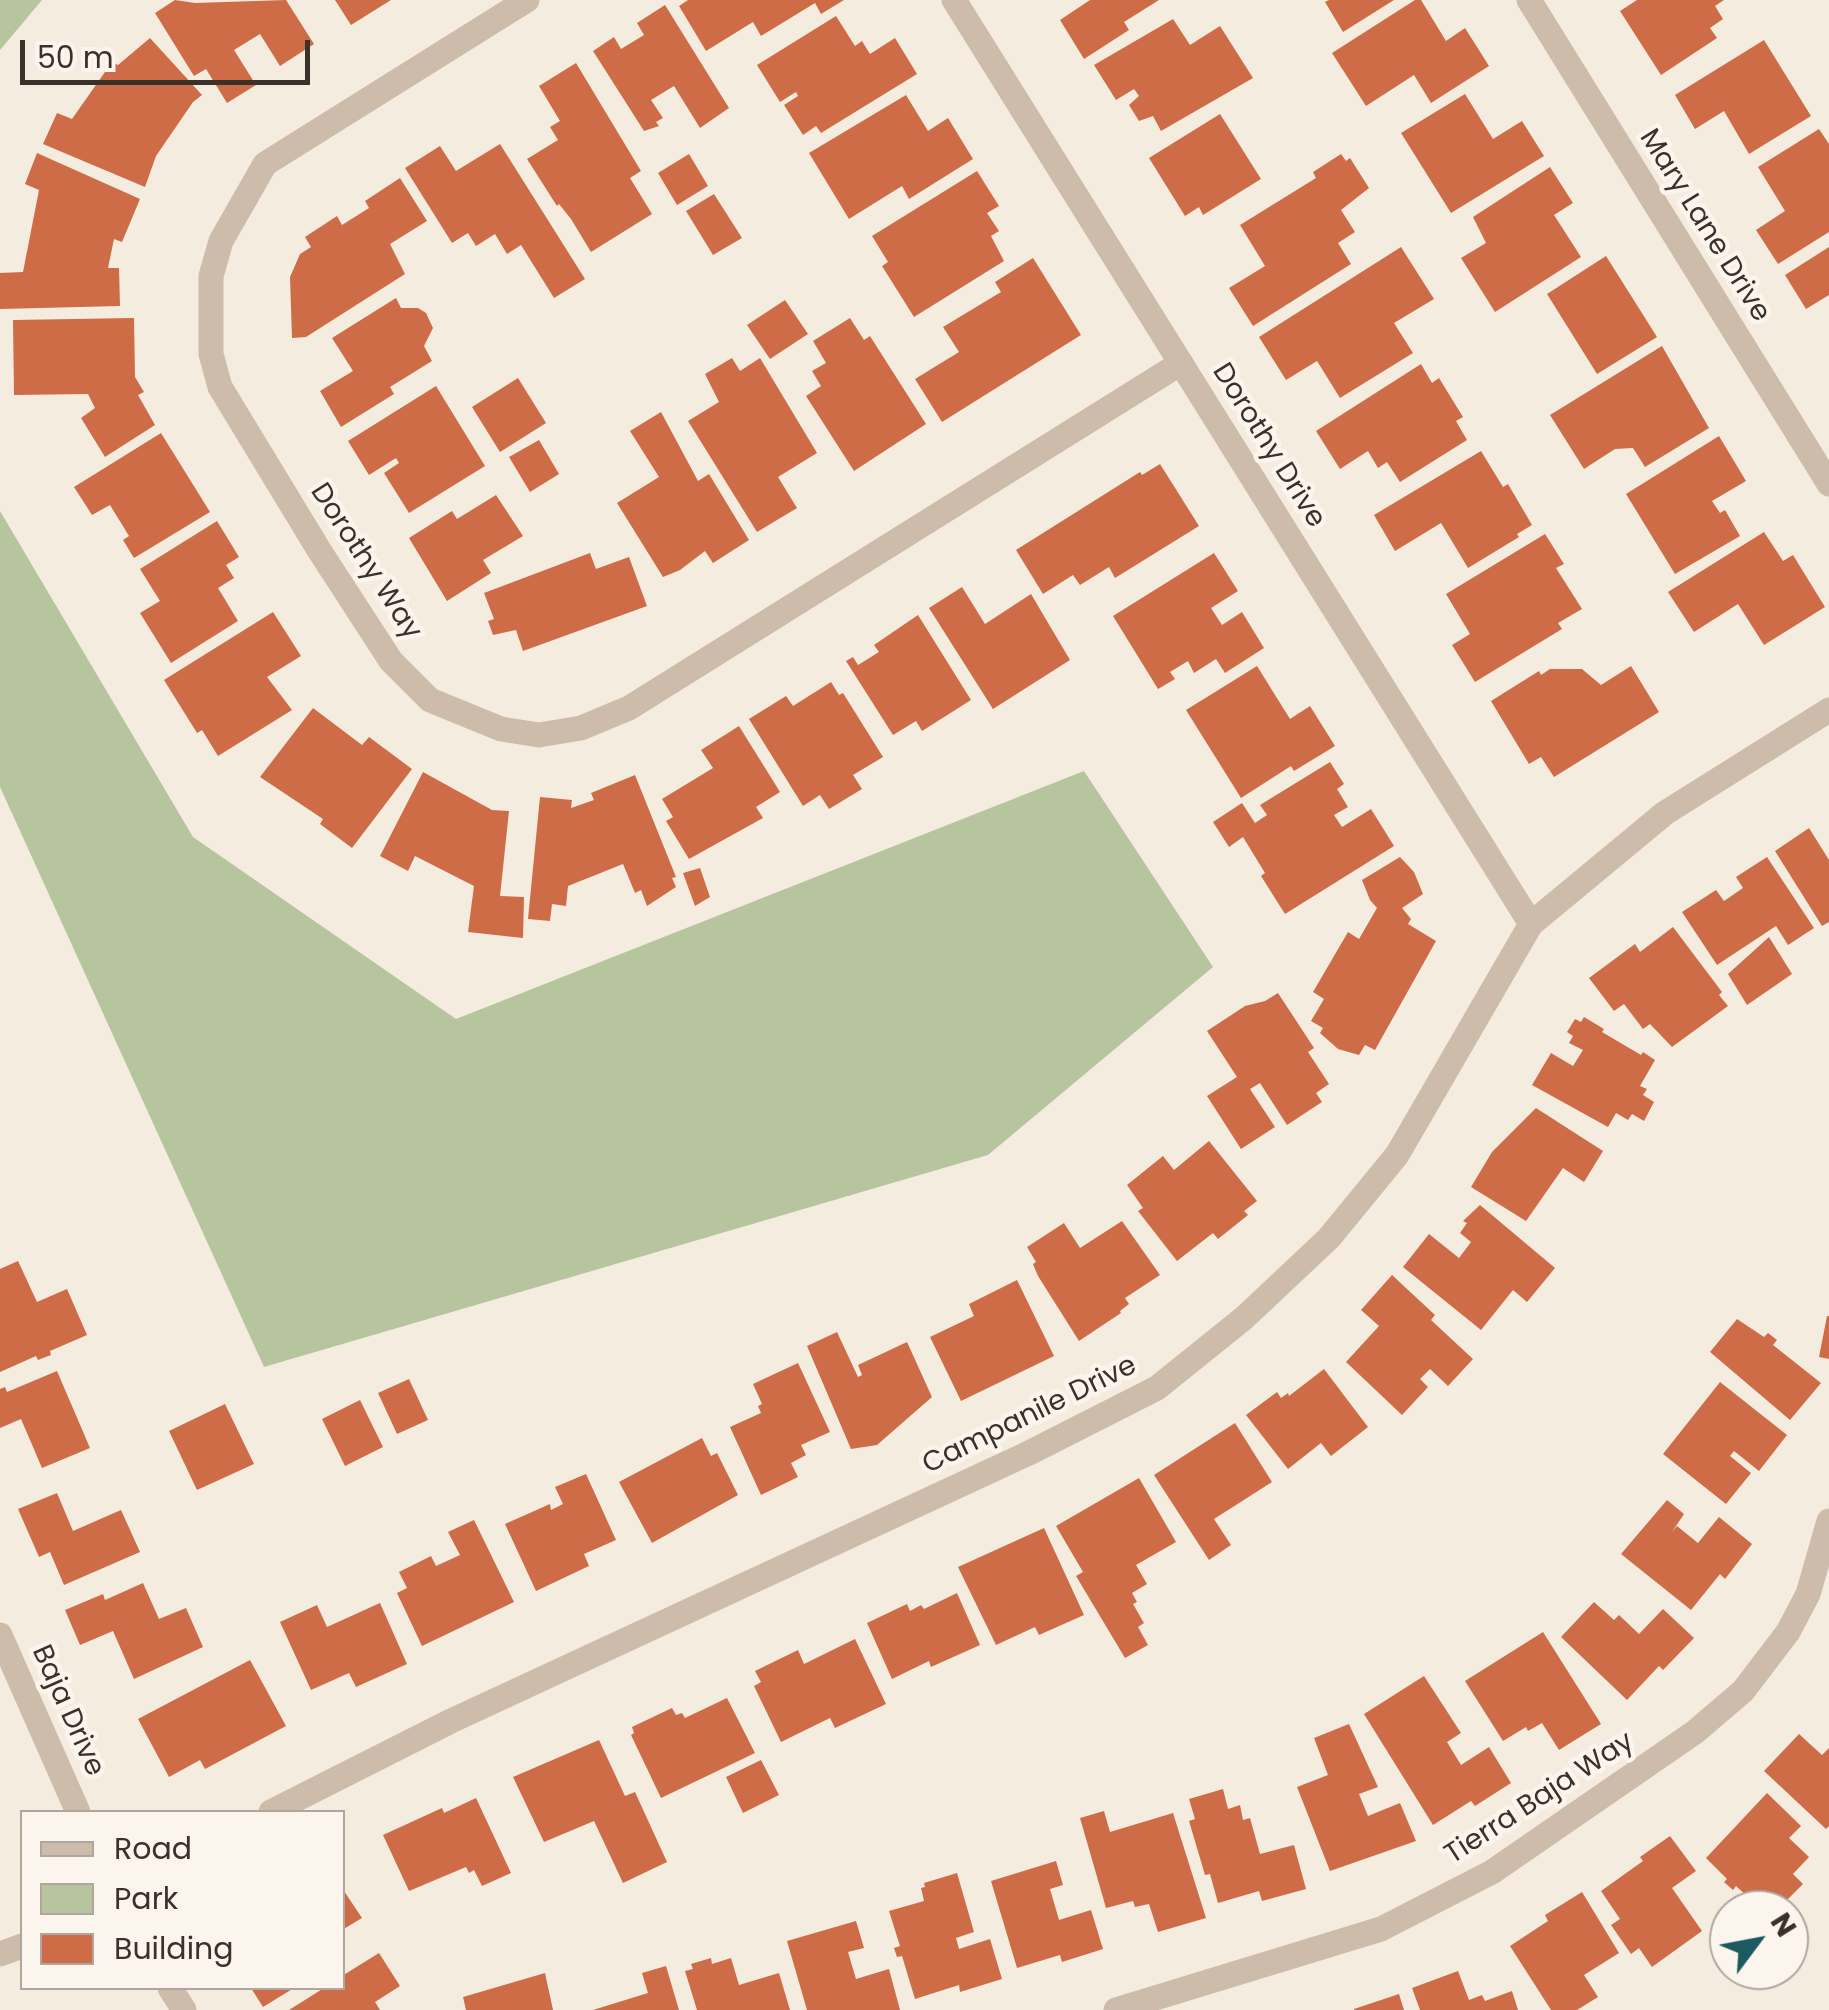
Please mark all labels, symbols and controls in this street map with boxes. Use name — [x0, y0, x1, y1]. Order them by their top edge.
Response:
scale bar — [25, 20, 315, 82]
text: 50 m — [37, 36, 114, 79]
street label: Mary Lane Drive — [1631, 124, 1777, 328]
street label: Dorothy Drive — [1204, 358, 1332, 534]
street label: Dorothy Way — [302, 478, 428, 646]
street label: Campanile Drive — [917, 1350, 1143, 1482]
street label: Baja Drive — [23, 1640, 111, 1782]
street label: Tierra Baja Way — [1439, 1726, 1641, 1872]
legend — [20, 1810, 345, 1990]
text: Road — [114, 1827, 192, 1870]
text: Park — [114, 1877, 178, 1920]
north arrow — [1709, 1890, 1809, 1990]
text: N — [1761, 1906, 1805, 1944]
text: Building — [114, 1927, 234, 1970]

